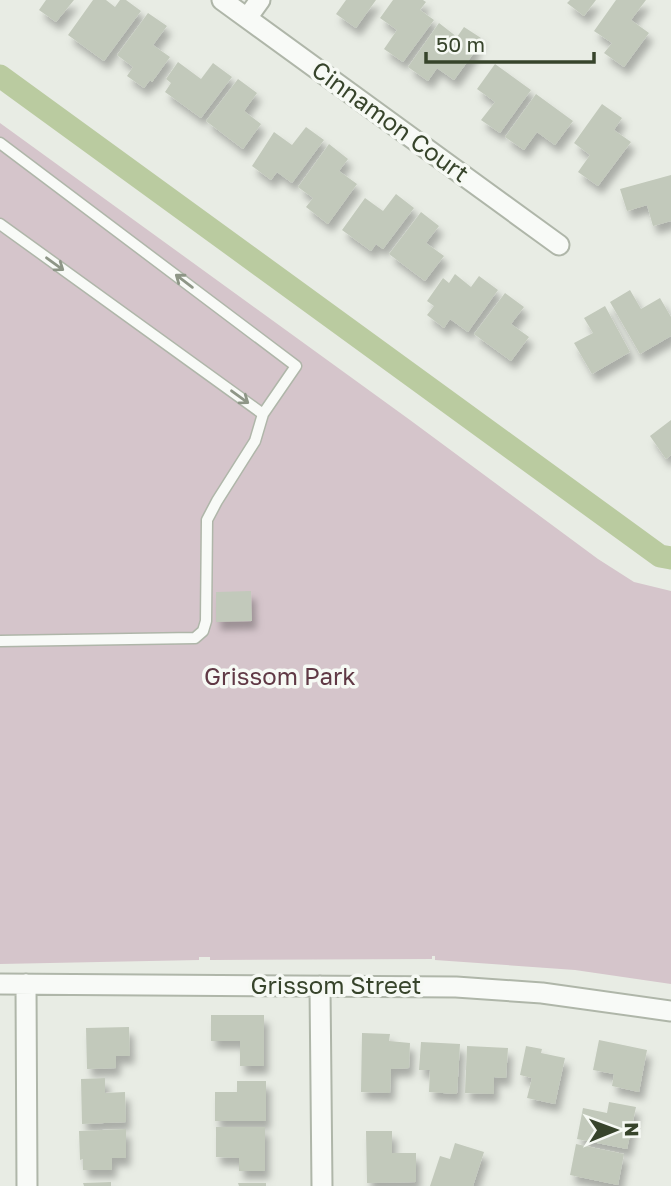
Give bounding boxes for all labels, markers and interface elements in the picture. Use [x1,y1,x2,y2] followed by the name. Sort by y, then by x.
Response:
[426,21,594,65] scale bar
[436,31,485,57] text: 50 m
[307,54,475,187] street label: Cinnamon Court
[45,257,64,271] one-way arrow
[175,274,194,289] one-way arrow
[230,390,249,404] one-way arrow
[204,661,356,690] park label: Grissom Park
[251,970,421,999] street label: Grissom Street
[580,1095,650,1165] north arrow
[621,1122,644,1137] text: N

